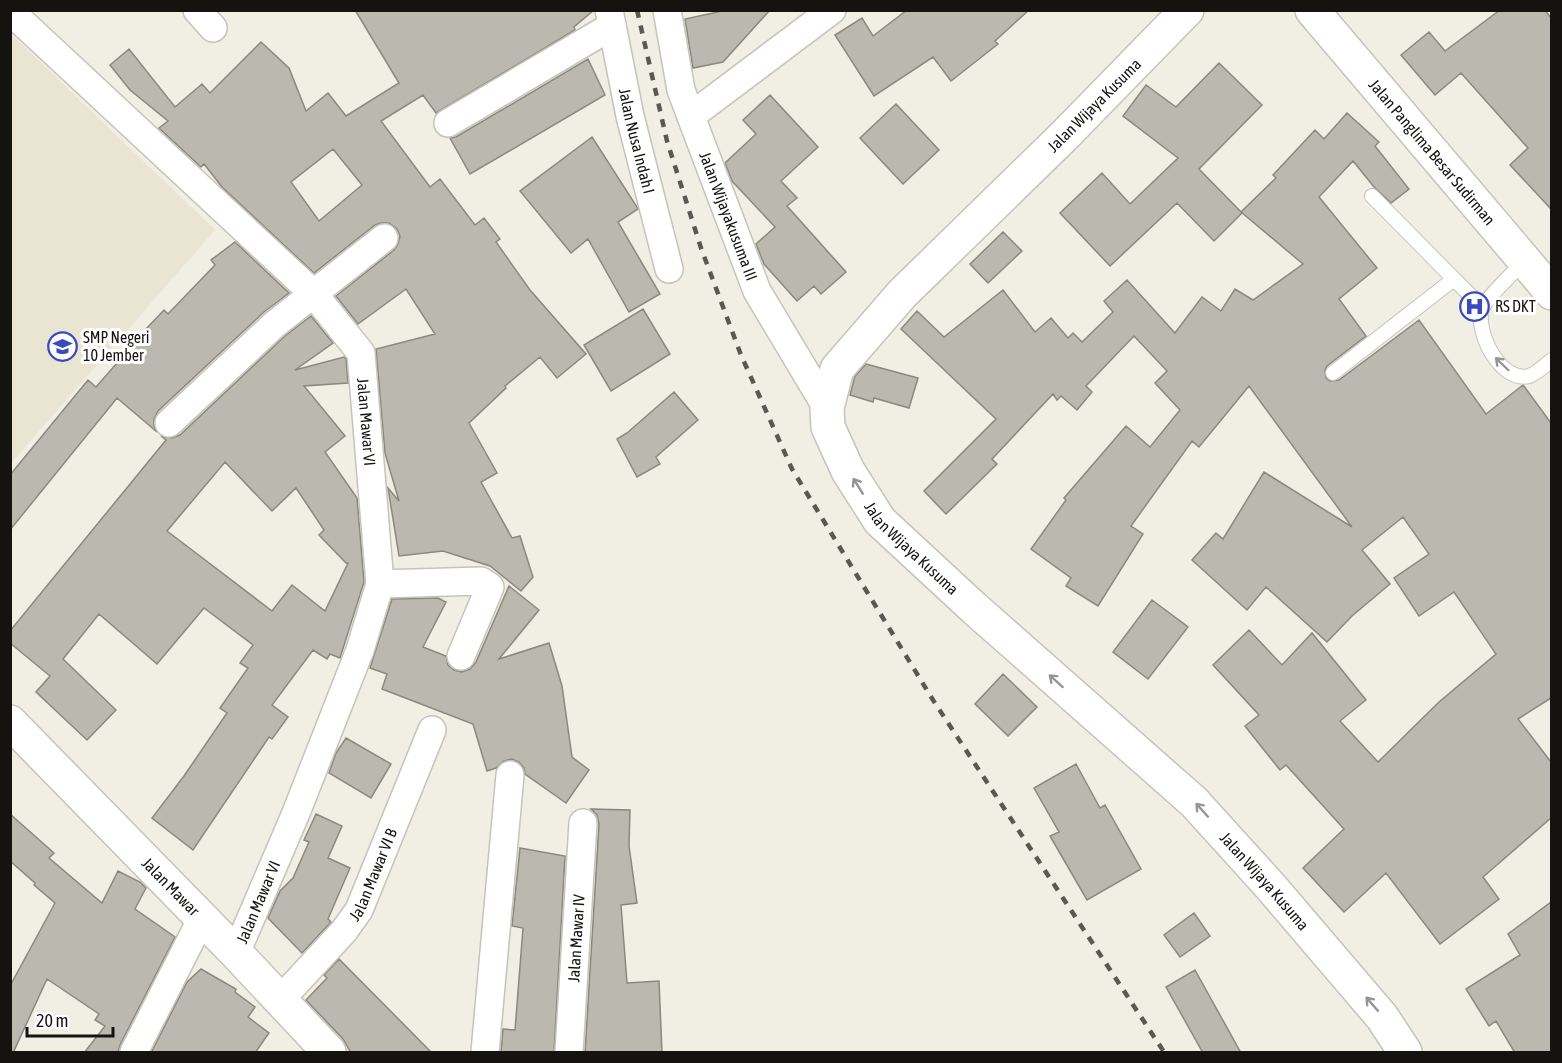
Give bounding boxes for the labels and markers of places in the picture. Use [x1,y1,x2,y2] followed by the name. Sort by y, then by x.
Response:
[1458,290,1490,322] hospital icon: RS DKT
[1495,297,1536,315] place label: RS DKT
[83,328,149,364] place label: SMP Negeri 10 Jember
[46,330,78,362] school or university icon: SMP Negeri 10 Jember

